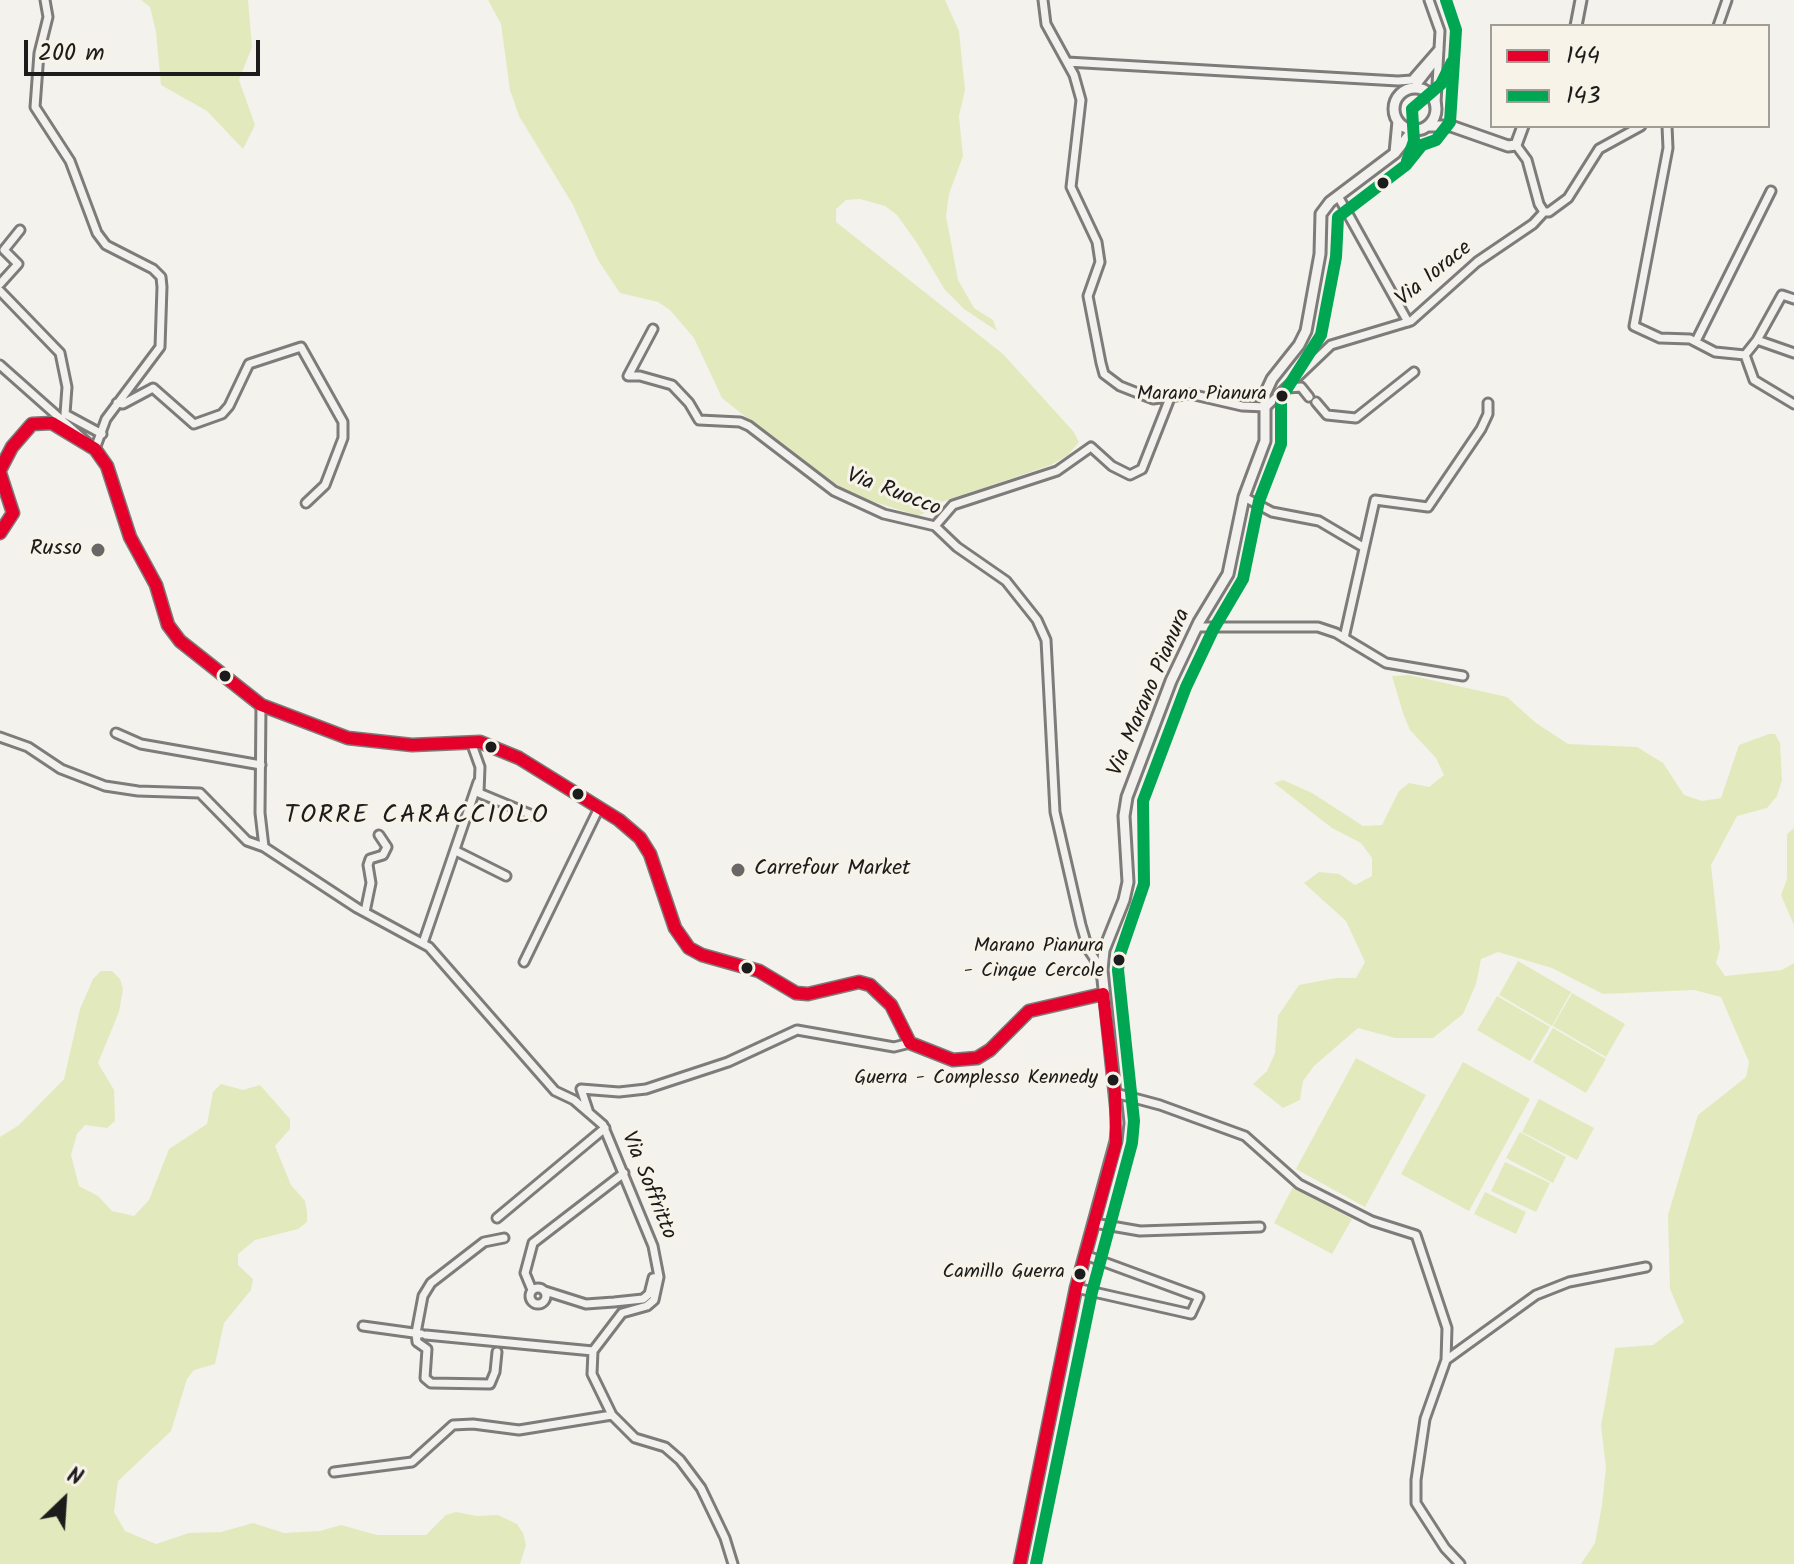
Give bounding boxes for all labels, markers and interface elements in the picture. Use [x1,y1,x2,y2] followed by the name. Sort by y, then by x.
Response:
[28,24,264,74] scale bar
[1490,24,1770,128] legend
[38,34,105,73] text: 200 m
[1566,37,1600,76] text: 144
[1566,77,1600,116] text: 143
[1375,175,1391,191] unlabelled marker
[1392,236,1478,314] street label: Via Iorace
[1137,384,1267,408] place label: Marano Pianura
[1274,388,1290,404] marker: Marano Pianura
[842,464,944,524] street label: Via Ruocco
[30,537,82,563] place label: Russo
[89,541,107,559] marker: Russo
[1104,605,1198,781] street label: Via Marano Pianura
[217,668,233,684] unlabelled marker
[483,739,499,755] unlabelled marker
[570,786,586,802] unlabelled marker
[284,802,550,834] district label: TORRE CARACCIOLO
[754,857,911,883] place label: Carrefour Market
[729,861,747,879] marker: Carrefour Market
[964,936,1104,983] place label: Marano Pianura - Cinque Cercole
[1111,952,1127,968] marker: Marano Pianura - Cinque Cercole
[739,960,755,976] unlabelled marker
[854,1068,1098,1092] place label: Guerra - Complesso Kennedy
[1105,1072,1121,1088] marker: Guerra - Complesso Kennedy
[613,1128,681,1244] street label: Via Soffritto
[943,1262,1065,1286] place label: Camillo Guerra
[1072,1266,1088,1282] marker: Camillo Guerra
[61,1459,88,1497] text: N
[24,1460,104,1540] north arrow

